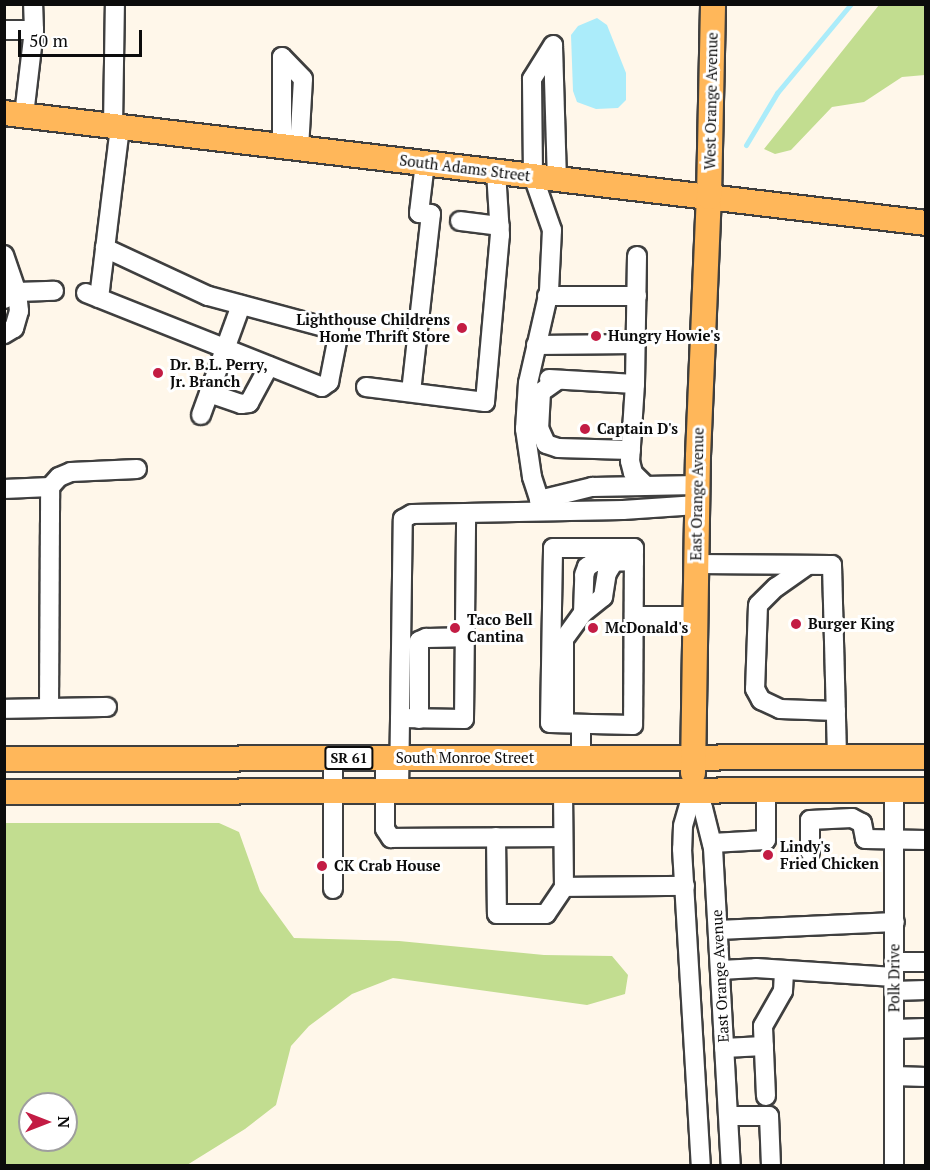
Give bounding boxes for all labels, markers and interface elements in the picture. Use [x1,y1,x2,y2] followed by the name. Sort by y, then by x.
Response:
[21,18,146,56] scale bar
[29,28,68,52] text: 50 m
[701,32,721,170] street label: West Orange Avenue
[398,151,532,185] street label: South Adams Street
[296,310,450,345] place label: Lighthouse Childrens Home Thrift Store
[455,321,469,335] marker: Lighthouse Childrens Home Thrift Store
[608,327,720,345] place label: Hungry Howie's
[589,329,603,343] marker: Hungry Howie's
[170,355,269,390] place label: Dr. B.L. Perry, Jr. Branch
[151,366,165,380] marker: Dr. B.L. Perry, Jr. Branch
[597,420,678,438] place label: Captain D's
[578,422,592,436] marker: Captain D's
[687,427,707,561] street label: East Orange Avenue
[467,610,533,645] place label: Taco Bell Cantina
[808,615,894,633] place label: Burger King
[789,617,803,631] marker: Burger King
[605,619,688,637] place label: McDonald's
[448,621,462,635] marker: Taco Bell Cantina
[586,621,600,635] marker: McDonald's
[324,747,374,769] road number: SR 61
[396,749,534,767] street label: South Monroe Street
[780,837,879,872] place label: Lindy's Fried Chicken
[761,848,775,862] marker: Lindy's Fried Chicken
[334,857,441,875] place label: CK Crab House
[315,859,329,873] marker: CK Crab House
[708,909,732,1043] street label: East Orange Avenue
[885,944,903,1012] street label: Polk Drive
[18,1092,78,1152] north arrow
[53,1116,75,1128] text: N

